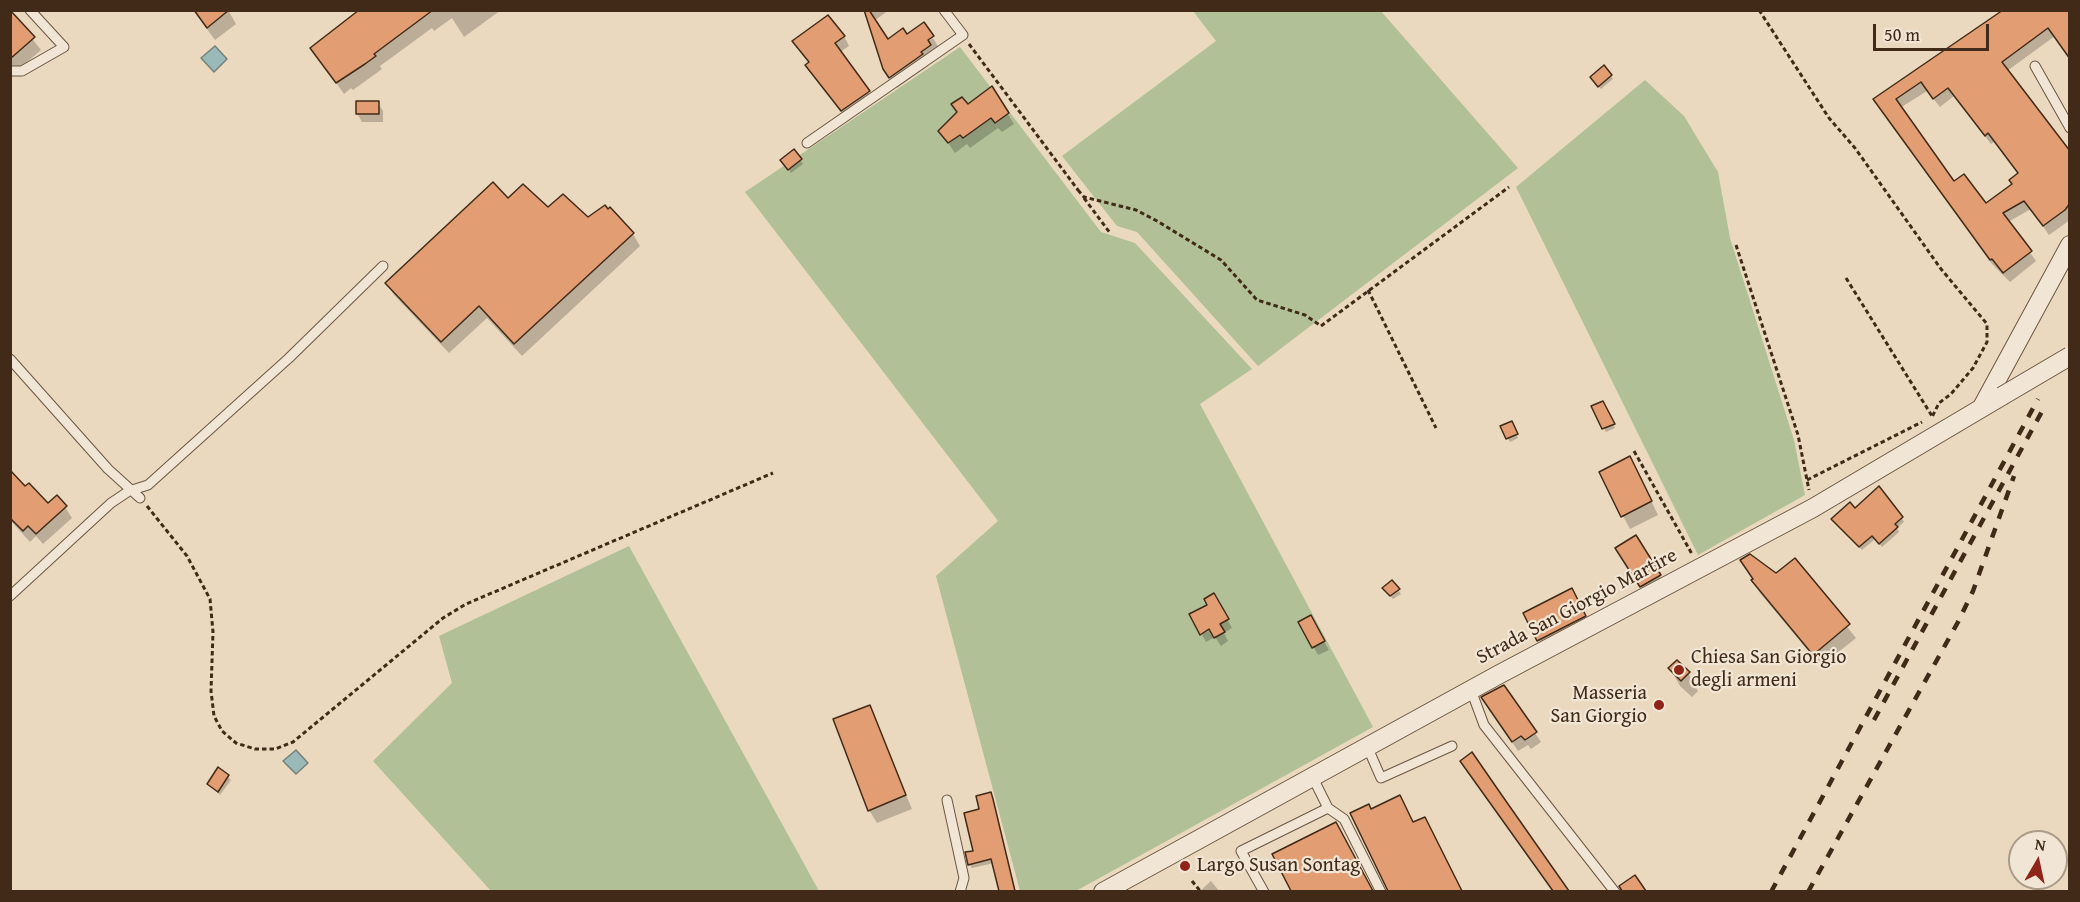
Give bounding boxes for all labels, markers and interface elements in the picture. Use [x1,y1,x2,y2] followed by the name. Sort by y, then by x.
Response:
[1876,12,1992,50] scale bar
[1884,21,1920,48] text: 50 m
[1473,544,1681,670] street label: Strada San Giorgio Martire
[1691,646,1846,693] place label: Chiesa San Giorgio degli armeni
[1672,663,1686,677] marker: Chiesa San Giorgio degli armeni
[1551,682,1647,729] place label: Masseria San Giorgio
[1652,698,1666,712] marker: Masseria San Giorgio
[2008,830,2068,890] north arrow
[2033,832,2048,857] text: N
[1197,854,1360,878] place label: Largo Susan Sontag
[1178,859,1192,873] marker: Largo Susan Sontag

